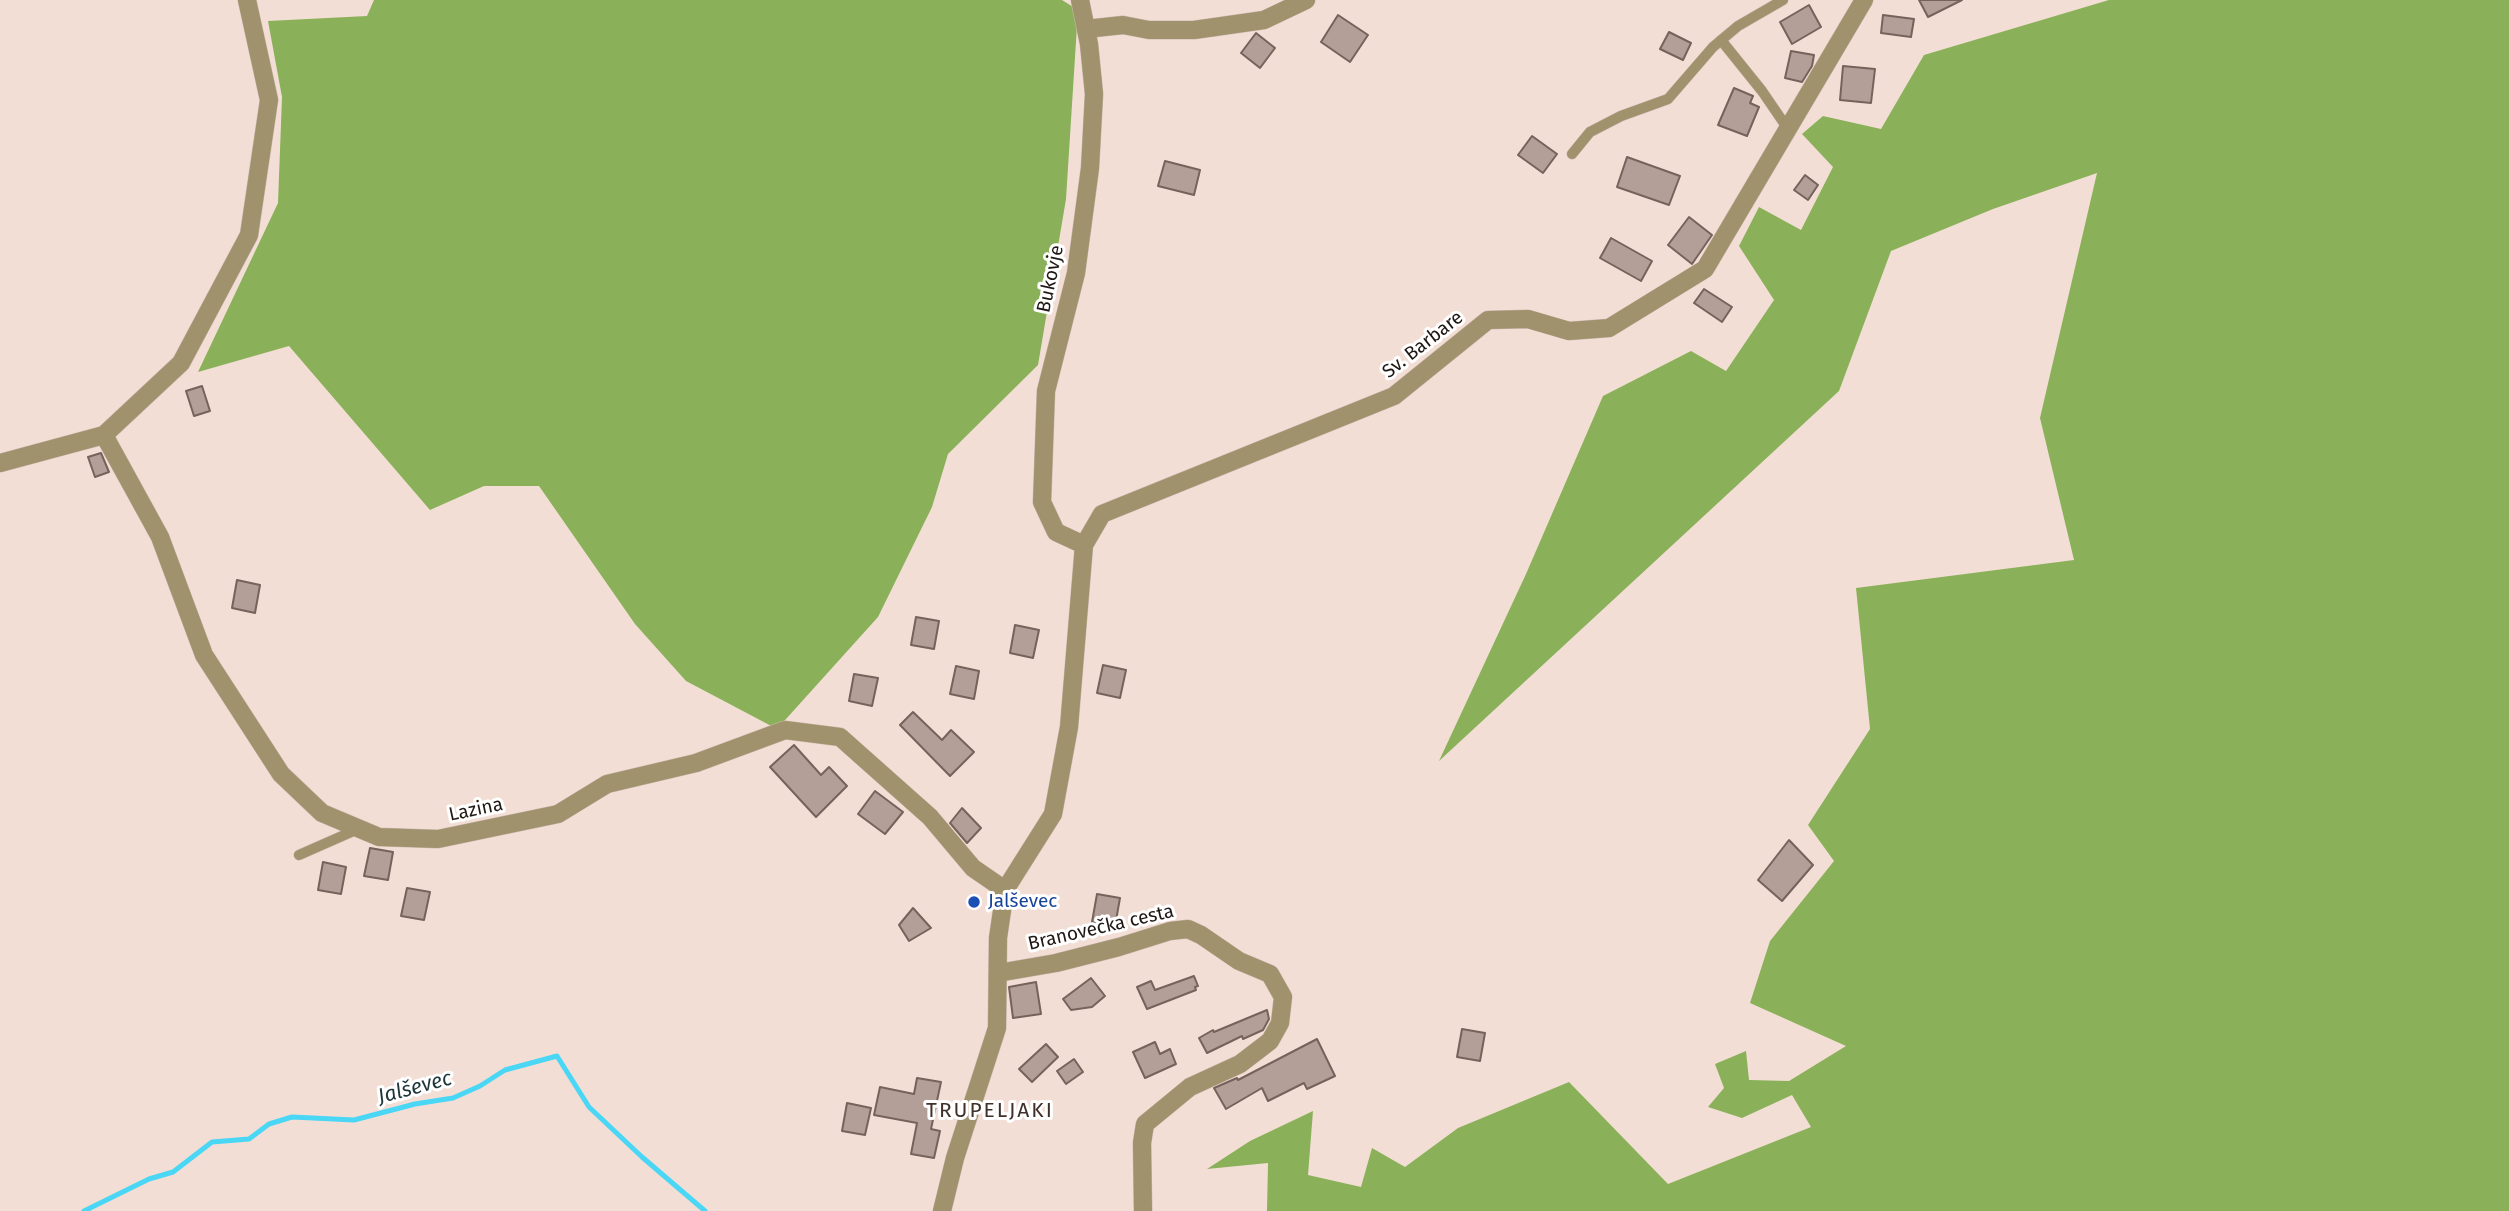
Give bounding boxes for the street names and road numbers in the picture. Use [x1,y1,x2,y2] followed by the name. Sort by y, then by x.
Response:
[1033,243,1069,315] street label: Bukovje
[1378,306,1468,384] street label: Sv. Barbare
[447,793,505,827] street label: Lazina
[1026,900,1176,956] street label: Branovečka cesta

